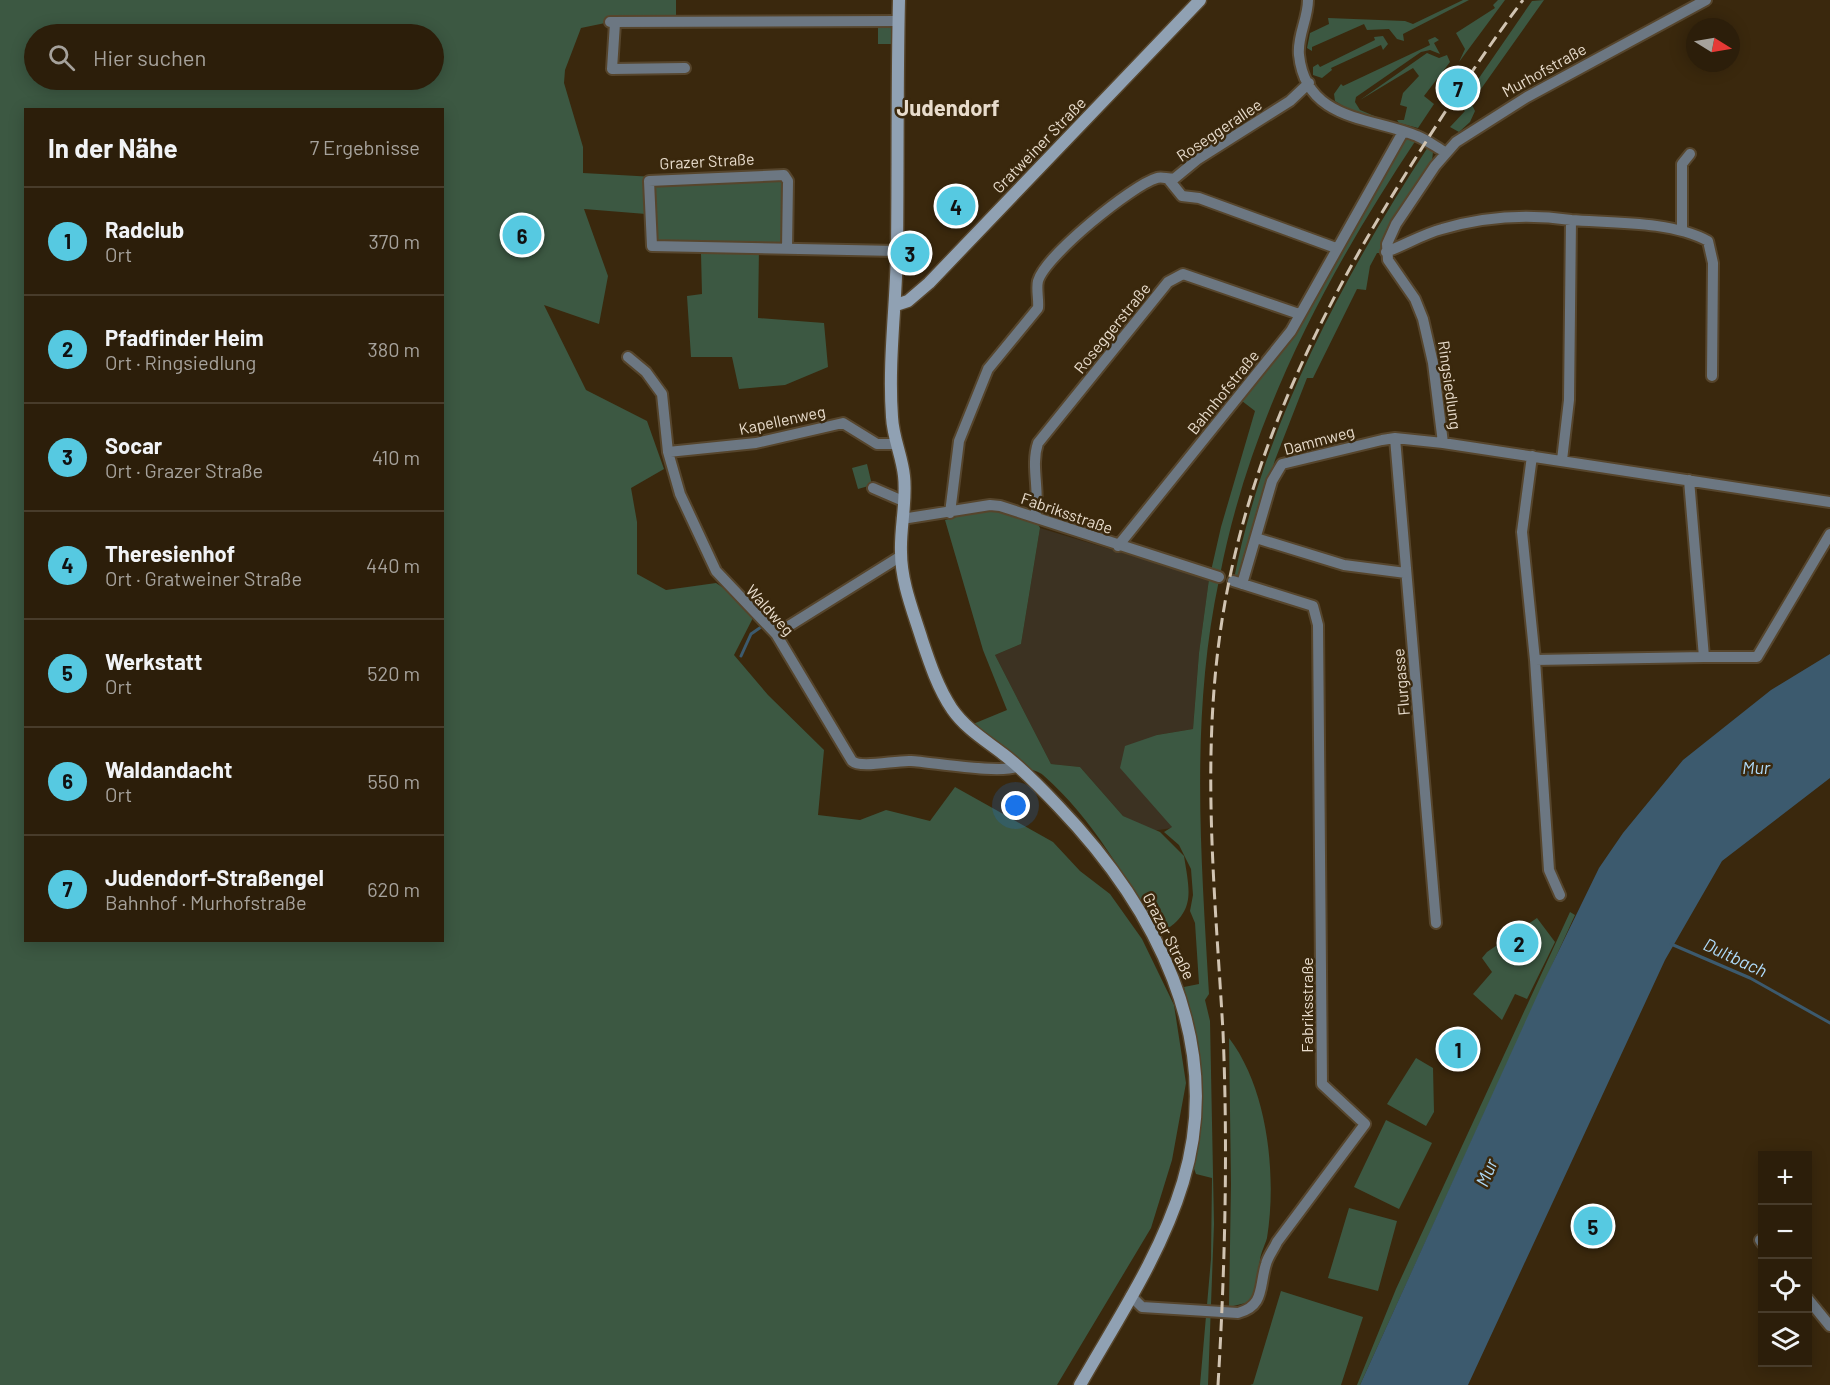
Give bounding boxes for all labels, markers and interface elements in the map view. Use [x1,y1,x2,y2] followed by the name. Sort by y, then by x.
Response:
[1686,18,1740,72] north arrow
[24,24,444,90] search box
[1498,39,1589,100] street label: Murhofstraße
[45,41,78,74] icon: search
[93,44,206,70] text: Hier suchen
[1438,66,1478,110] pin: 7
[988,93,1089,197] street label: Gratweiner Straße
[896,94,1000,120] district label: Judendorf
[1172,94,1265,165] street label: Roseggerallee
[48,132,178,163] text: In der Nähe
[310,135,420,159] text: 7 Ergebnisse
[659,149,755,172] street label: Grazer Straße
[936,184,976,228] pin: 4
[502,212,542,258] pin: 6
[105,216,184,242] text: Radclub
[64,229,71,253] text: 1
[368,229,420,253] text: 370 m
[890,230,930,276] pin: 3
[105,242,132,266] text: Ort
[1069,279,1154,377] street label: Roseggerstraße
[105,324,264,350] text: Pfadfinder Heim
[62,337,73,361] text: 2
[367,337,420,361] text: 380 m
[1435,339,1466,431] street label: Ringsiedlung
[1183,346,1262,438] street label: Bahnhofstraße
[105,350,256,374] text: Ort · Ringsiedlung
[737,401,827,438] street label: Kapellenweg
[1281,421,1356,458] street label: Dammweg
[105,432,162,458] text: Socar
[62,445,73,469] text: 3
[372,445,420,469] text: 410 m
[105,458,263,482] text: Ort · Grazer Straße
[1019,488,1116,537] street label: Fabriksstraße
[105,540,235,566] text: Theresienhof
[61,553,74,577] text: 4
[366,553,420,577] text: 440 m
[105,566,302,590] text: Ort · Gratweiner Straße
[742,580,798,639] street label: Waldweg
[105,648,202,674] text: Werkstatt
[1388,648,1413,716] street label: Flurgasse
[62,661,73,685] text: 5
[367,661,420,685] text: 520 m
[105,674,132,698] text: Ort
[105,756,232,782] text: Waldandacht
[1742,756,1771,778] water label: Mur
[62,769,73,793] text: 6
[368,769,420,793] text: 550 m
[105,782,132,806] text: Ort
[1001,791,1030,820] your location
[105,864,324,890] text: Judendorf-Straßengel
[63,877,72,901] text: 7
[367,877,420,901] text: 620 m
[1139,889,1199,982] street label: Grazer Straße
[105,890,307,914] text: Bahnhof · Murhofstraße
[1500,920,1538,966] pin: 2
[1700,933,1771,981] water label: Dultbach
[1297,957,1316,1053] street label: Fabriksstraße
[1438,1026,1478,1072] pin: 1
[1758,1151,1812,1367] map controls
[1758,1151,1812,1205] button: +
[1470,1155,1502,1190] water label: Mur
[1574,1204,1612,1248] pin: 5
[1758,1205,1812,1259] button: −
[1758,1259,1812,1313] button: locate
[1758,1313,1812,1367] button: layers

